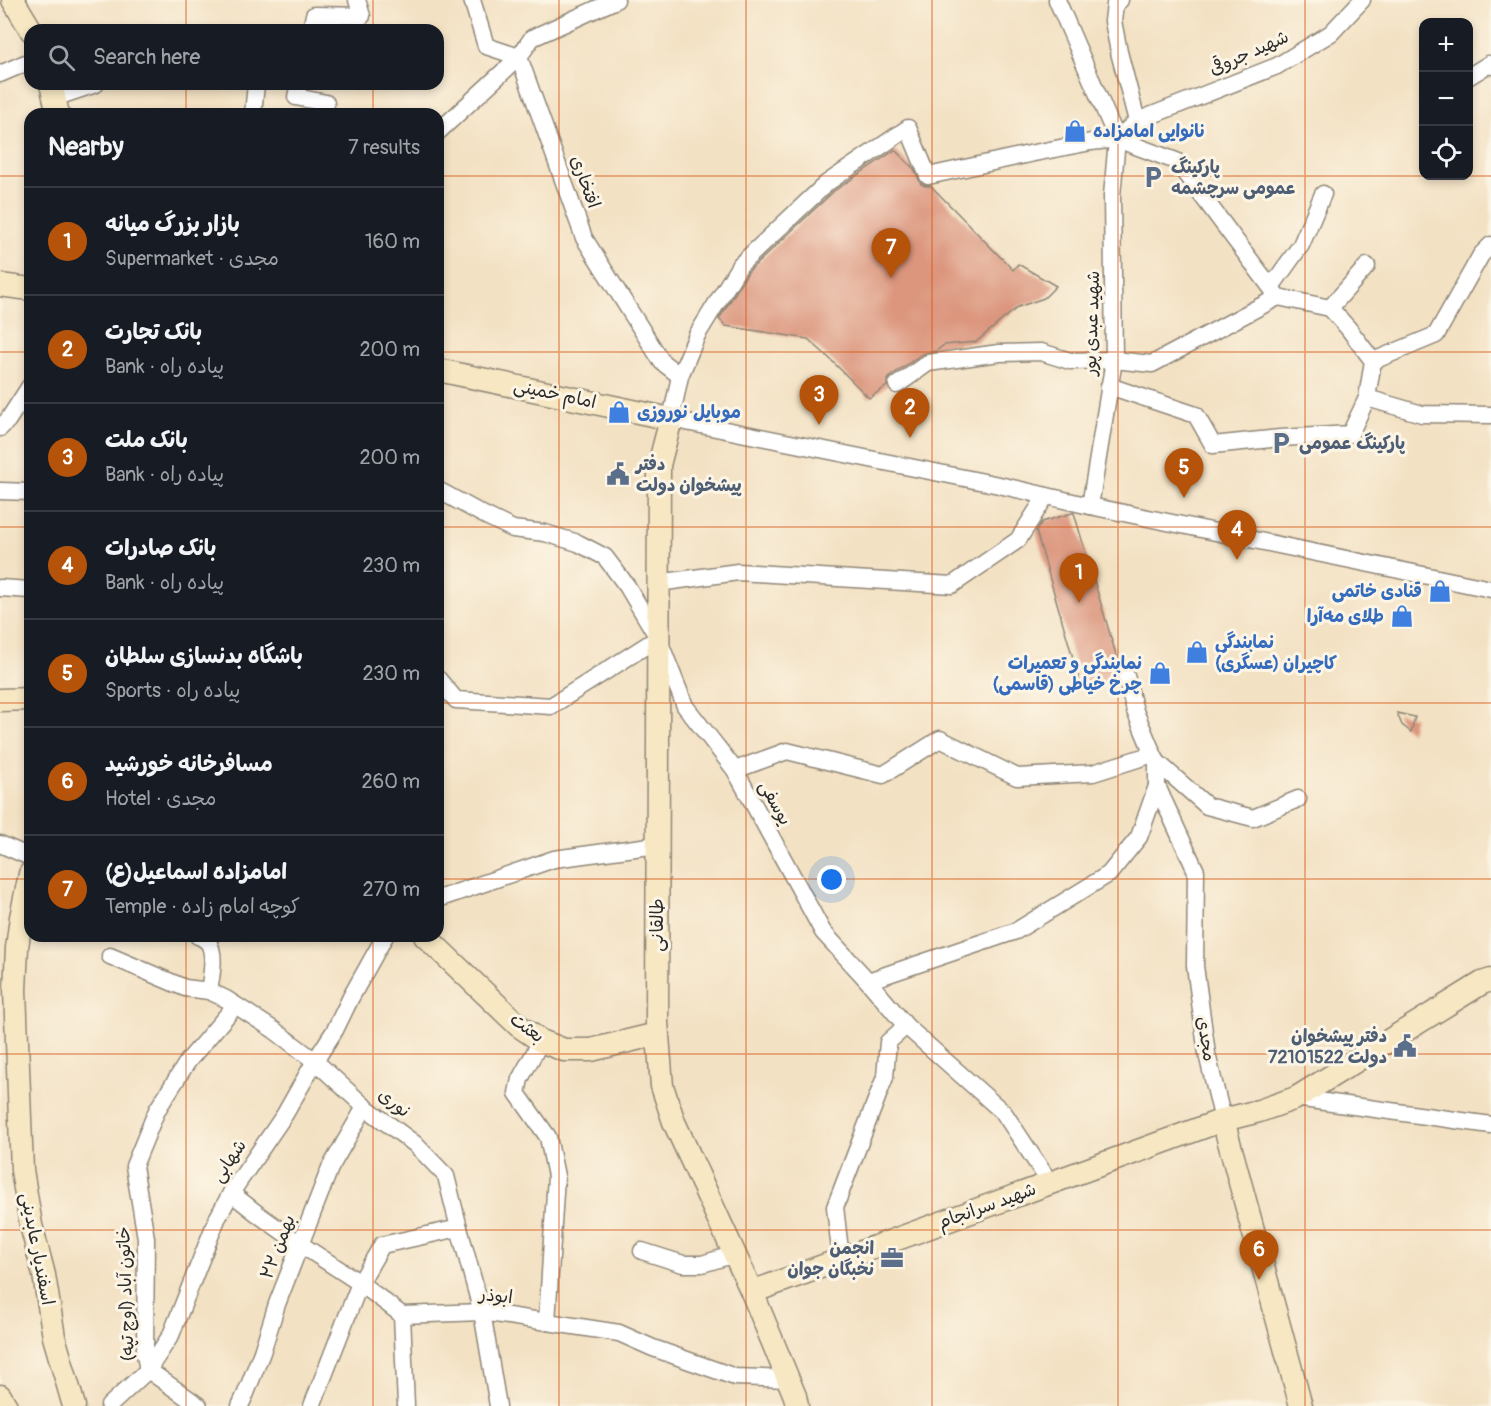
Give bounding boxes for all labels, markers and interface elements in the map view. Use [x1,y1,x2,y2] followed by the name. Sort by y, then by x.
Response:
[1419,18,1473,180] map controls
[1419,18,1473,72] button: +
[24,24,444,90] search box
[1205,24,1292,81] street label: شهید جروقی
[45,41,78,74] icon: search
[93,43,200,71] text: Search here
[1419,72,1473,126] button: −
[1062,118,1088,144] shop icon: نانوایی امامزاده
[1093,120,1206,143] place label: نانوایی امامزاده
[1419,126,1473,180] button: locate
[48,131,124,163] text: Nearby
[348,135,420,160] text: 7 results
[565,152,605,212] street label: افتخاری
[1171,156,1296,200] place label: پارکینگ عمومی سرچشمه
[1140,164,1166,190] parking icon: پارکینگ عمومی سرچشمه
[105,210,240,238] text: بازار بزرگ میانه
[872,228,910,278] pin: 7
[64,229,71,254] text: 1
[365,229,420,254] text: 160 m
[105,246,279,271] text: Supermarket · مجدی
[1079,270,1105,378] street label: شهید عبدی پور
[105,318,202,346] text: بانک تجارت
[62,337,73,362] text: 2
[359,337,420,362] text: 200 m
[105,354,224,379] text: Bank · پیاده راه
[511,374,598,416] street label: امام خمینی
[800,376,838,425] pin: 3
[890,388,930,438] pin: 2
[606,399,632,425] shop icon: موبایل نوروزی
[637,401,741,424] place label: موبایل نوروزی
[105,426,188,454] text: بانک ملت
[1268,430,1294,456] parking icon: پارکینگ عمومی
[1299,432,1406,455] place label: پارکینگ عمومی
[62,445,73,470] text: 3
[359,445,420,470] text: 200 m
[1164,448,1204,498] pin: 5
[634,453,743,497] place label: دفتر پیشخوان دولت
[605,461,631,487] public building icon: دفتر پیشخوان دولت
[105,462,224,487] text: Bank · پیاده راه
[1218,510,1256,560] pin: 4
[105,534,216,562] text: بانک صادرات
[62,553,73,578] text: 4
[363,553,420,578] text: 230 m
[1060,554,1098,603] pin: 1
[105,570,224,595] text: Bank · پیاده راه
[1427,578,1453,604] shop icon: قنادی خاتمی
[1332,580,1422,603] place label: قنادی خاتمی
[1389,603,1415,629] shop icon: طلای مه‌آرا
[1307,605,1384,628] place label: طلای مه‌آرا
[1215,631,1337,675] place label: نمایندگی کاچیران (عسگری)
[1184,639,1210,665] shop icon: نمایندگی کاچیران (عسگری)
[105,642,303,670] text: باشگاه بدنسازی سلطان
[993,652,1142,696] place label: نمایندگی و تعمیرات چرخ خیاطی (قاسمی)
[1147,660,1173,686] shop icon: نمایندگی و تعمیرات چرخ خیاطی (قاسمی)
[62,661,73,686] text: 5
[363,661,420,686] text: 230 m
[105,678,240,703] text: Sports · پیاده راه
[105,750,273,778] text: مسافرخانه خورشید
[62,769,73,794] text: 6
[361,769,420,794] text: 260 m
[753,777,797,829] street label: یوسفی
[105,786,216,811] text: Hotel · مجدی
[105,858,287,886] text: امامزاده اسماعیل(ع)
[817,865,846,894] your location
[62,877,73,902] text: 7
[362,877,420,902] text: 270 m
[105,894,300,919] text: Temple · کوچه امام زاده
[646,898,669,952] street label: طالقانی
[505,1008,549,1048] street label: بعثت
[1191,1015,1221,1063] street label: مجدی
[1268,1025,1387,1069] place label: دفتر پیشخوان دولت 72101522
[1392,1033,1418,1059] public building icon: دفتر پیشخوان دولت 72101522
[373,1083,415,1123] street label: نوری
[206,1135,252,1187] street label: شهابی
[935,1178,1040,1236] street label: شهید سرانجام
[15,1191,59,1307] street label: اسفندیار عابدینی
[255,1212,301,1282] street label: ۲۲ بهمن
[112,1226,140,1362] street label: خاتون آباد (اوچ تپه)
[1240,1230,1278,1280] pin: 6
[787,1237,874,1281] place label: انجمن نخبگان جوان
[879,1245,905,1271] office icon: انجمن نخبگان جوان
[476,1283,514,1309] street label: ابوذر

